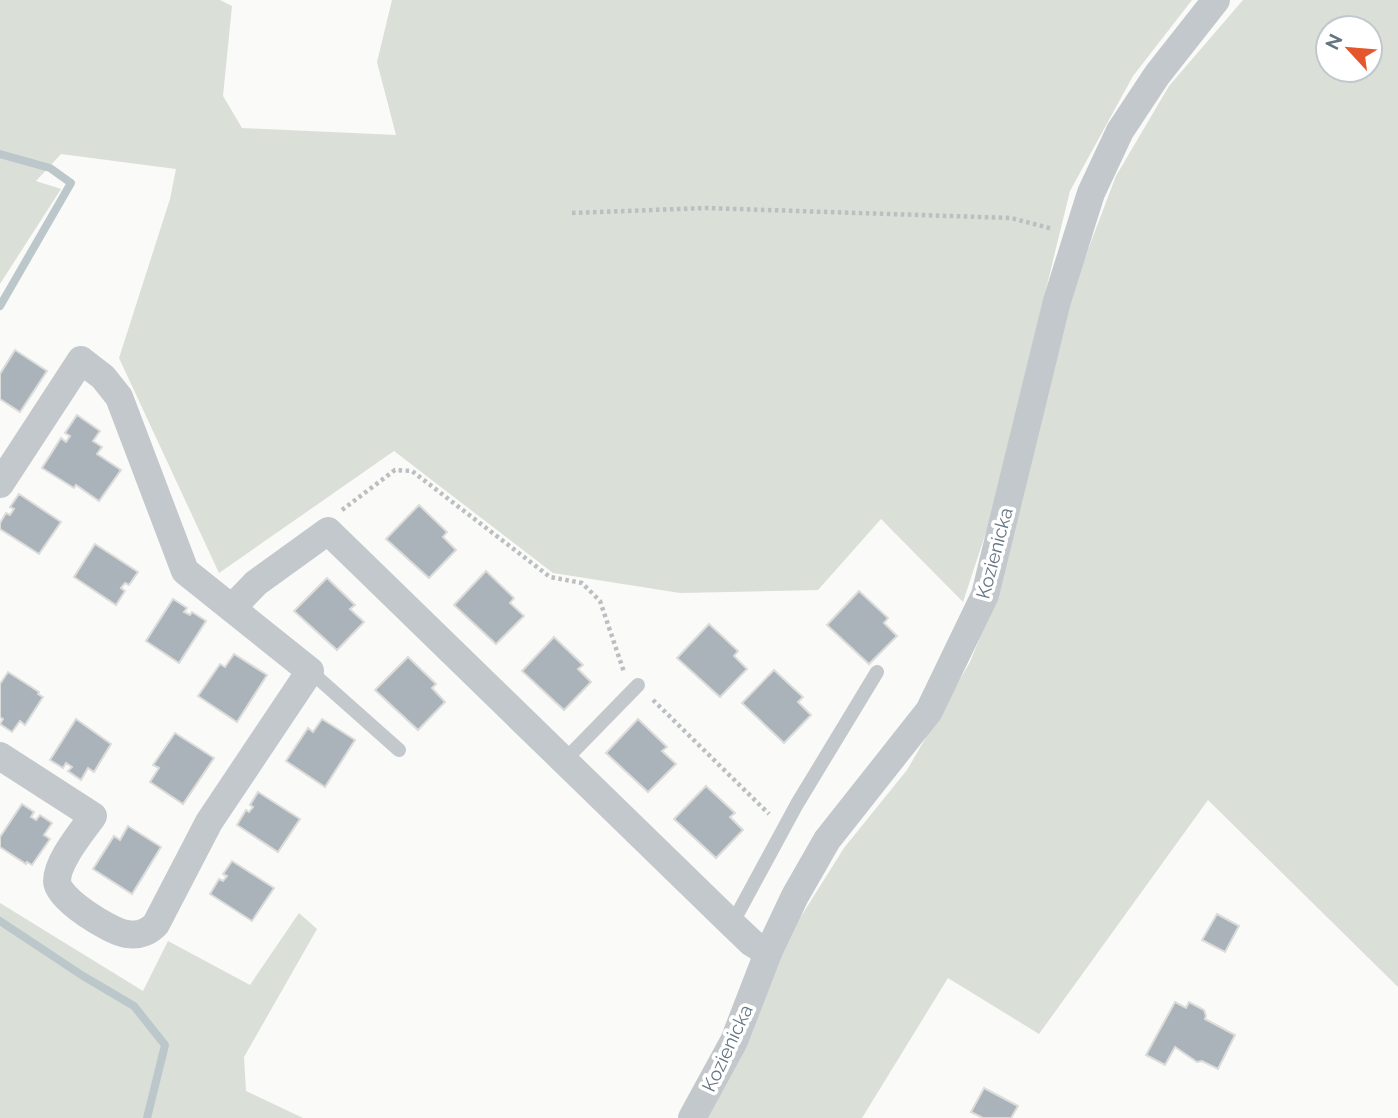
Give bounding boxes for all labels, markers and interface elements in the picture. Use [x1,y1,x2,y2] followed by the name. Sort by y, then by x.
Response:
[1314,14,1384,84] north arrow
[1321,30,1347,53] text: N
[971,505,1017,601] street label: Kozienicka
[697,1001,757,1095] street label: Kozienicka

